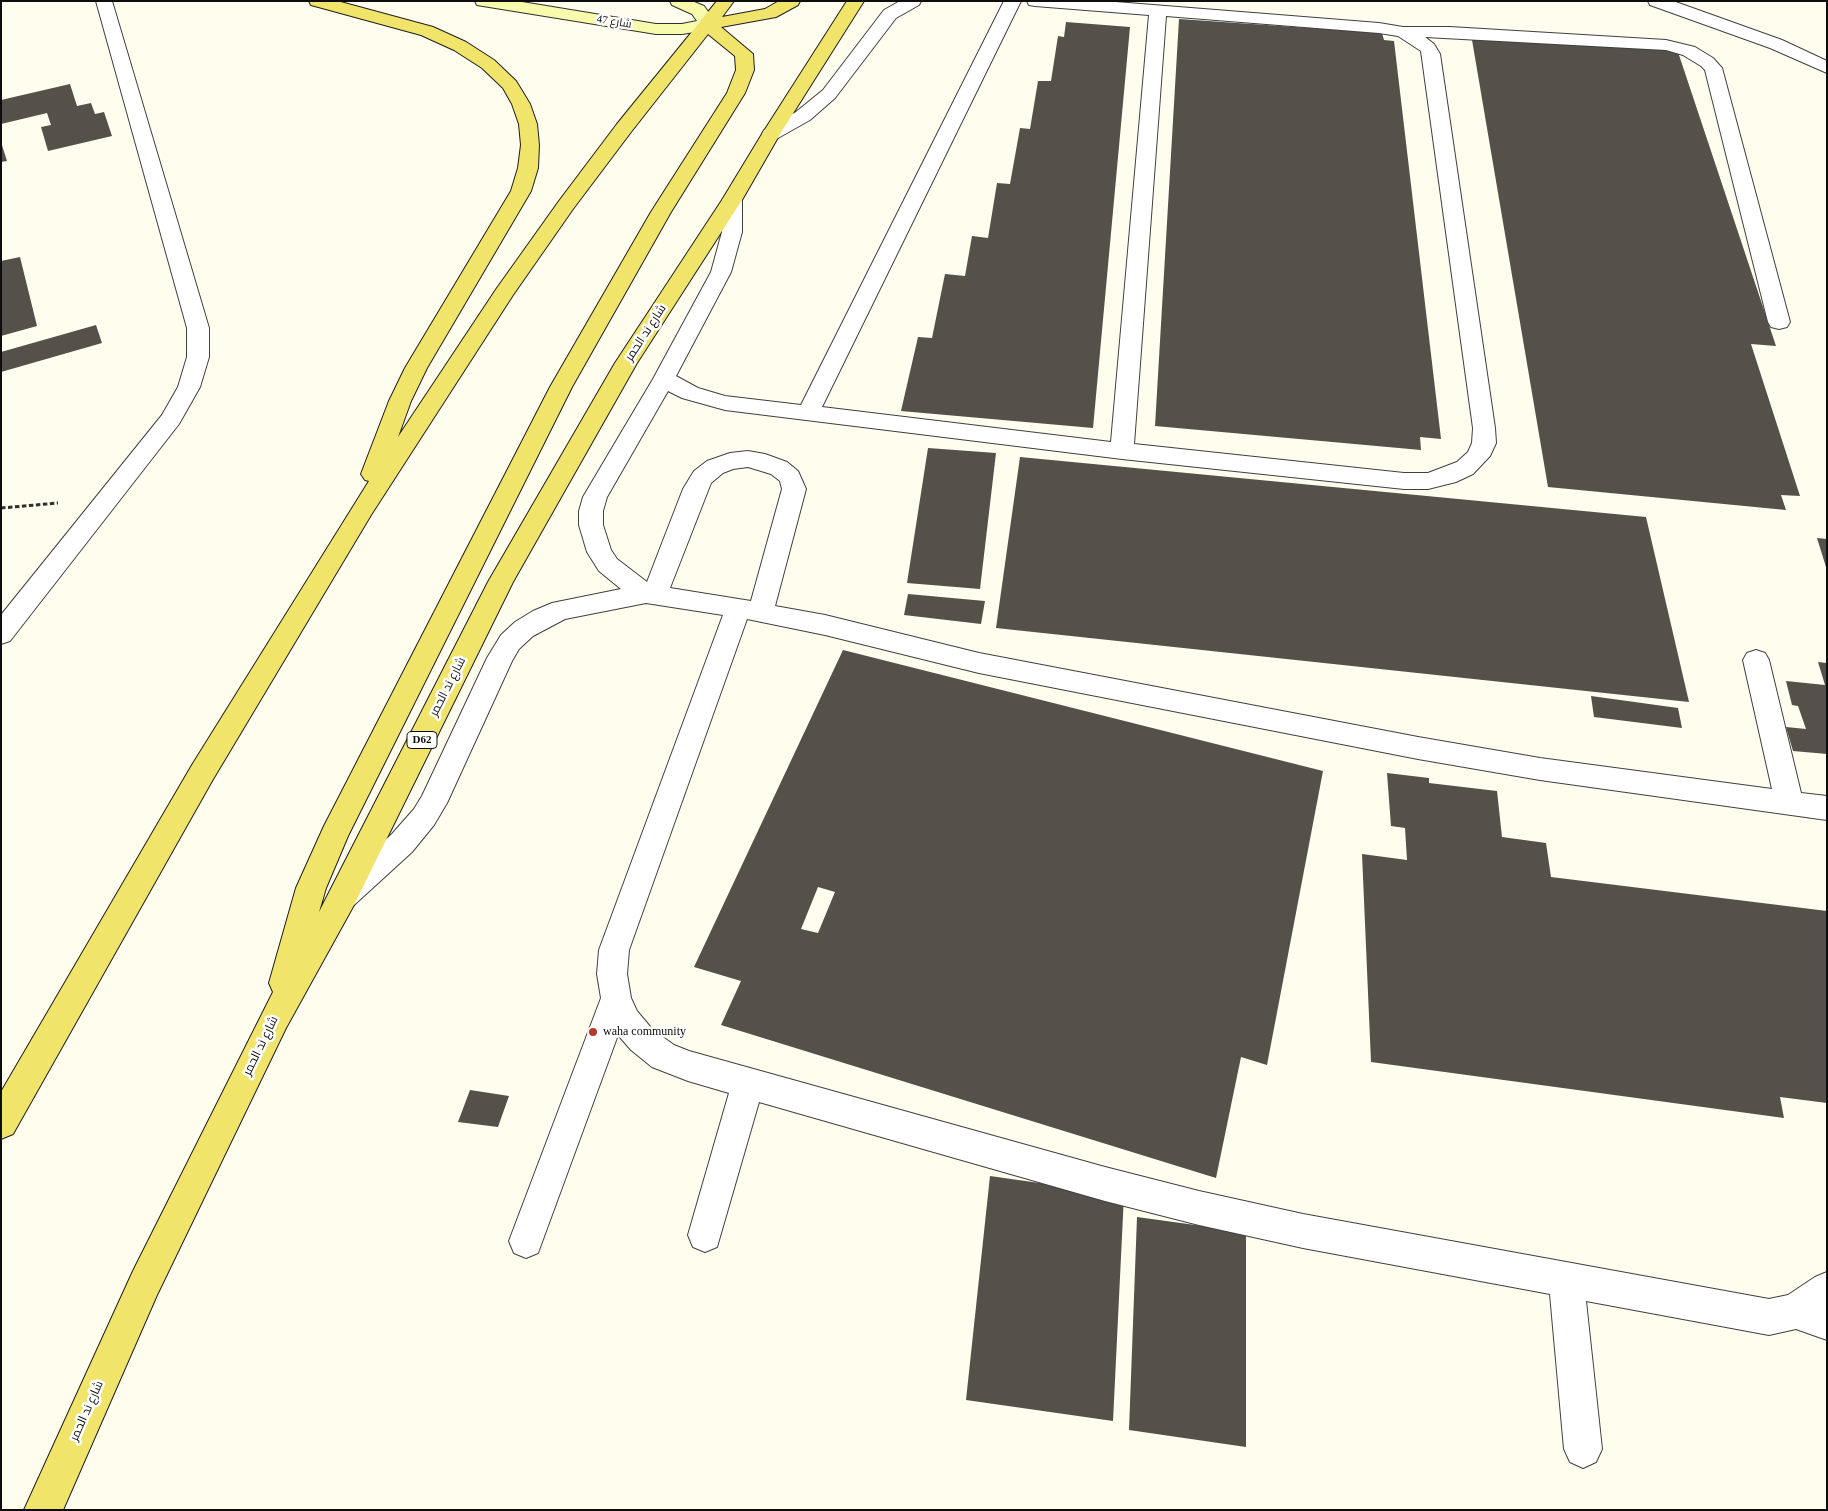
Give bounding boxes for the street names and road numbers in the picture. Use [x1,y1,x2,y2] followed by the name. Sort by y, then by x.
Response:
[596,13,632,31] street label: شارع 47
[622,302,670,364] street label: شارع ند الحمر
[427,655,469,719] street label: شارع ند الحمر
[407,732,437,748] road number: D62
[240,1014,282,1078] street label: شارع ند الحمر
[67,1379,107,1443] street label: شارع ند الحمر

